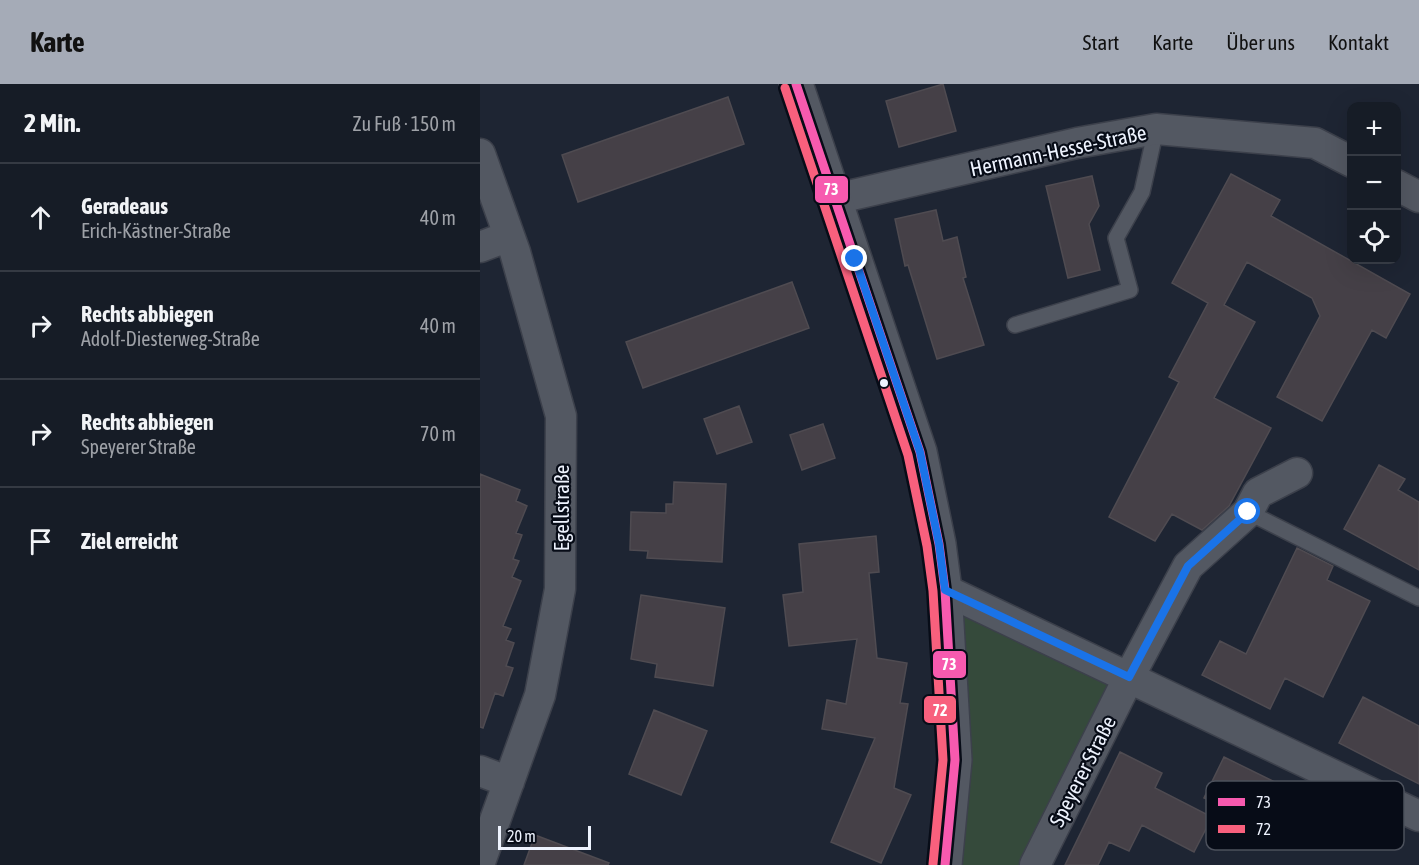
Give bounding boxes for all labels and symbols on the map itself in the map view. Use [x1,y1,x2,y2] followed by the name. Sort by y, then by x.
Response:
[968,120,1148,180] street label: Hermann-Hesse-Straße
[814,175,849,204] line badge: 73
[823,180,839,198] text: 73
[841,245,867,271] route end
[878,377,890,389] unlabelled marker
[549,465,573,551] street label: Egellstraße
[1234,498,1260,524] route start
[932,650,967,679] line badge: 73
[941,655,957,673] text: 73
[923,695,957,724] line badge: 72
[932,701,948,719] text: 72
[1044,712,1120,830] street label: Speyerer Straße
[1206,781,1404,850] legend
[1256,793,1271,811] text: 73
[1256,820,1271,838] text: 72
[498,823,591,850] scale bar

